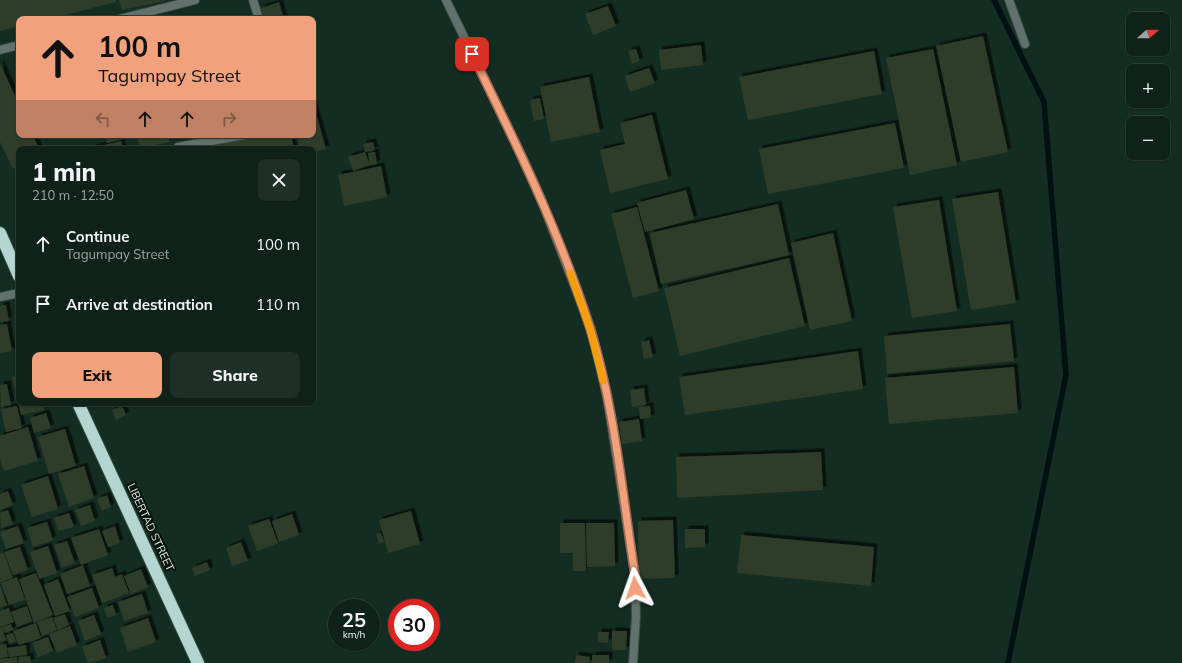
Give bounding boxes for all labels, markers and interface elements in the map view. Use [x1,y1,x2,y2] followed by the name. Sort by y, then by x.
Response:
[1126,12,1170,56] north arrow
[1126,12,1170,160] map controls
[98,29,181,64] text: 100 m
[32,32,84,84] icon: ahead
[455,37,489,71] pin
[461,43,483,65] icon: arrive
[98,64,241,87] text: Tagumpay Street
[1126,64,1170,108] button: +
[92,108,114,130] icon: left
[134,108,156,130] icon: ahead
[176,108,198,130] icon: ahead
[218,108,240,130] icon: right
[1126,116,1170,160] button: −
[32,157,96,187] text: 1 min
[258,159,300,201] button: close
[32,187,114,203] text: 210 m · 12:50
[66,227,129,246] text: Continue
[32,233,54,255] icon: ahead
[256,235,300,254] text: 100 m
[66,246,169,262] text: Tagumpay Street
[32,293,54,315] icon: arrive
[66,295,213,314] text: Arrive at destination
[256,295,300,314] text: 110 m
[32,352,162,398] button: Exit
[170,352,300,398] button: Share
[124,481,178,574] street label: LIBERTAD STREET
[614,567,656,609] position arrow
[388,599,440,651] speed limit sign: 30
[342,607,366,632] text: 25
[343,628,365,641] text: km/h

